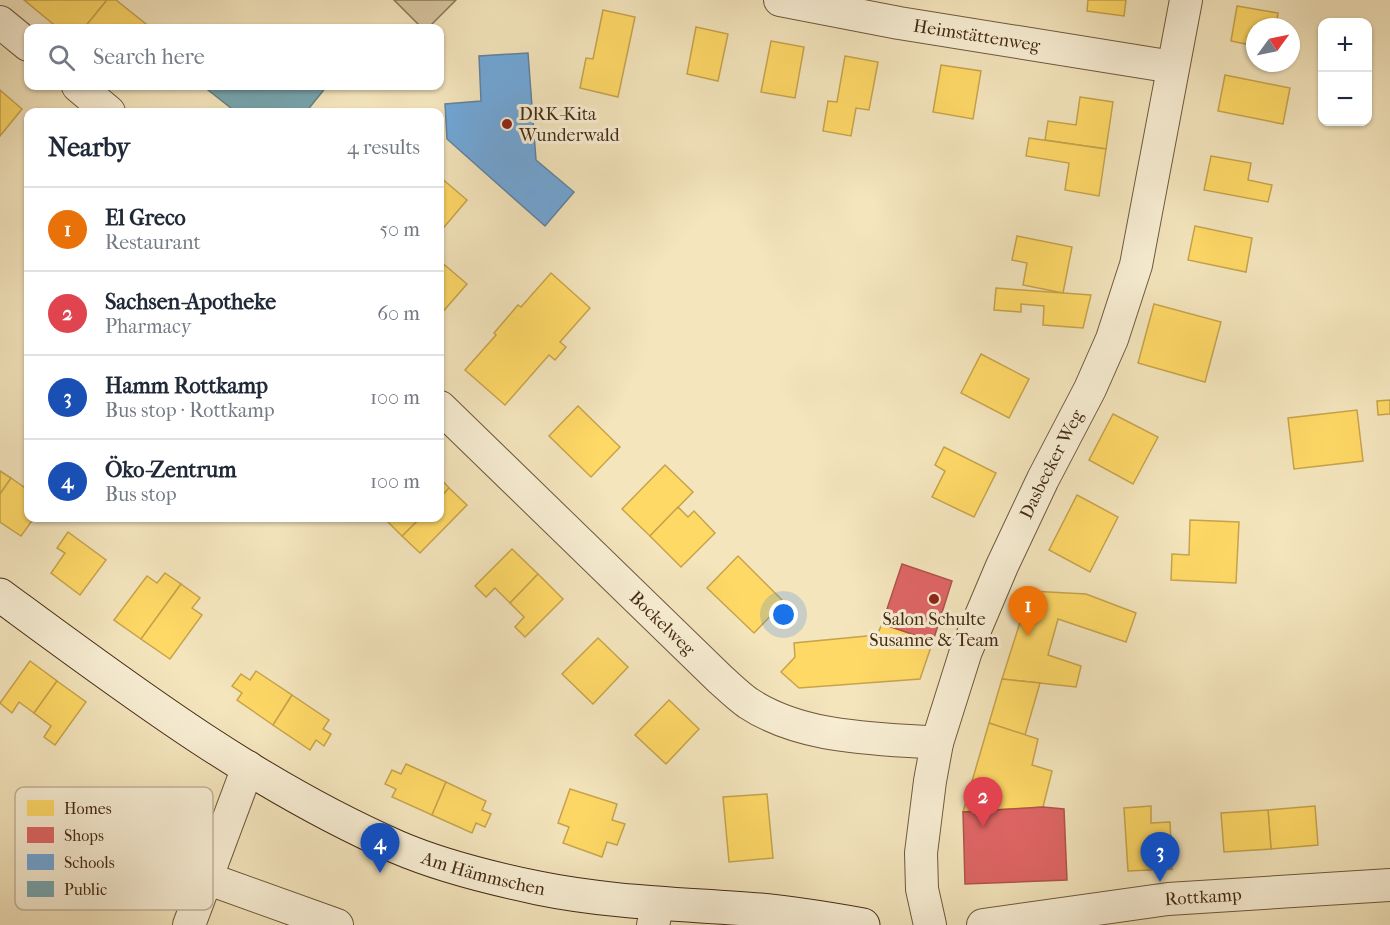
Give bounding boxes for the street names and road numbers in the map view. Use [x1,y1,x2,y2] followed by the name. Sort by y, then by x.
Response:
[912,15,1042,56] street label: Heimstättenweg
[1015,406,1088,522] street label: Dasbecker Weg
[625,587,700,660] street label: Bockelweg
[418,847,548,900] street label: Am Hämmschen
[1164,884,1242,910] street label: Rottkamp

